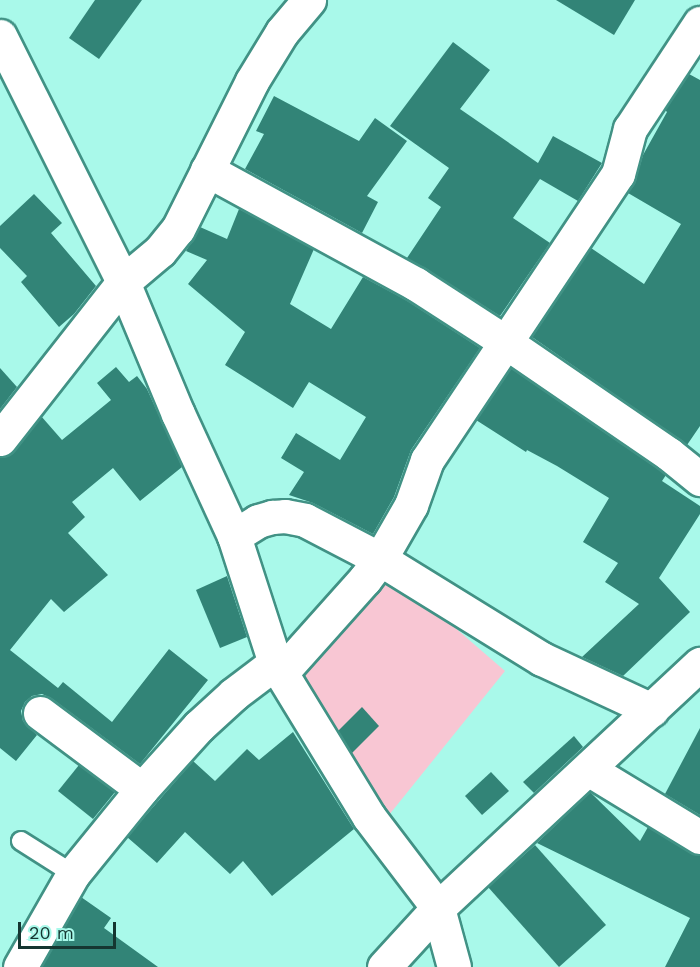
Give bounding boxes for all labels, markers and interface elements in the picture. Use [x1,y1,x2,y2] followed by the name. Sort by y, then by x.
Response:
[21,910,118,948] scale bar
[29,922,74,943] text: 20 m

